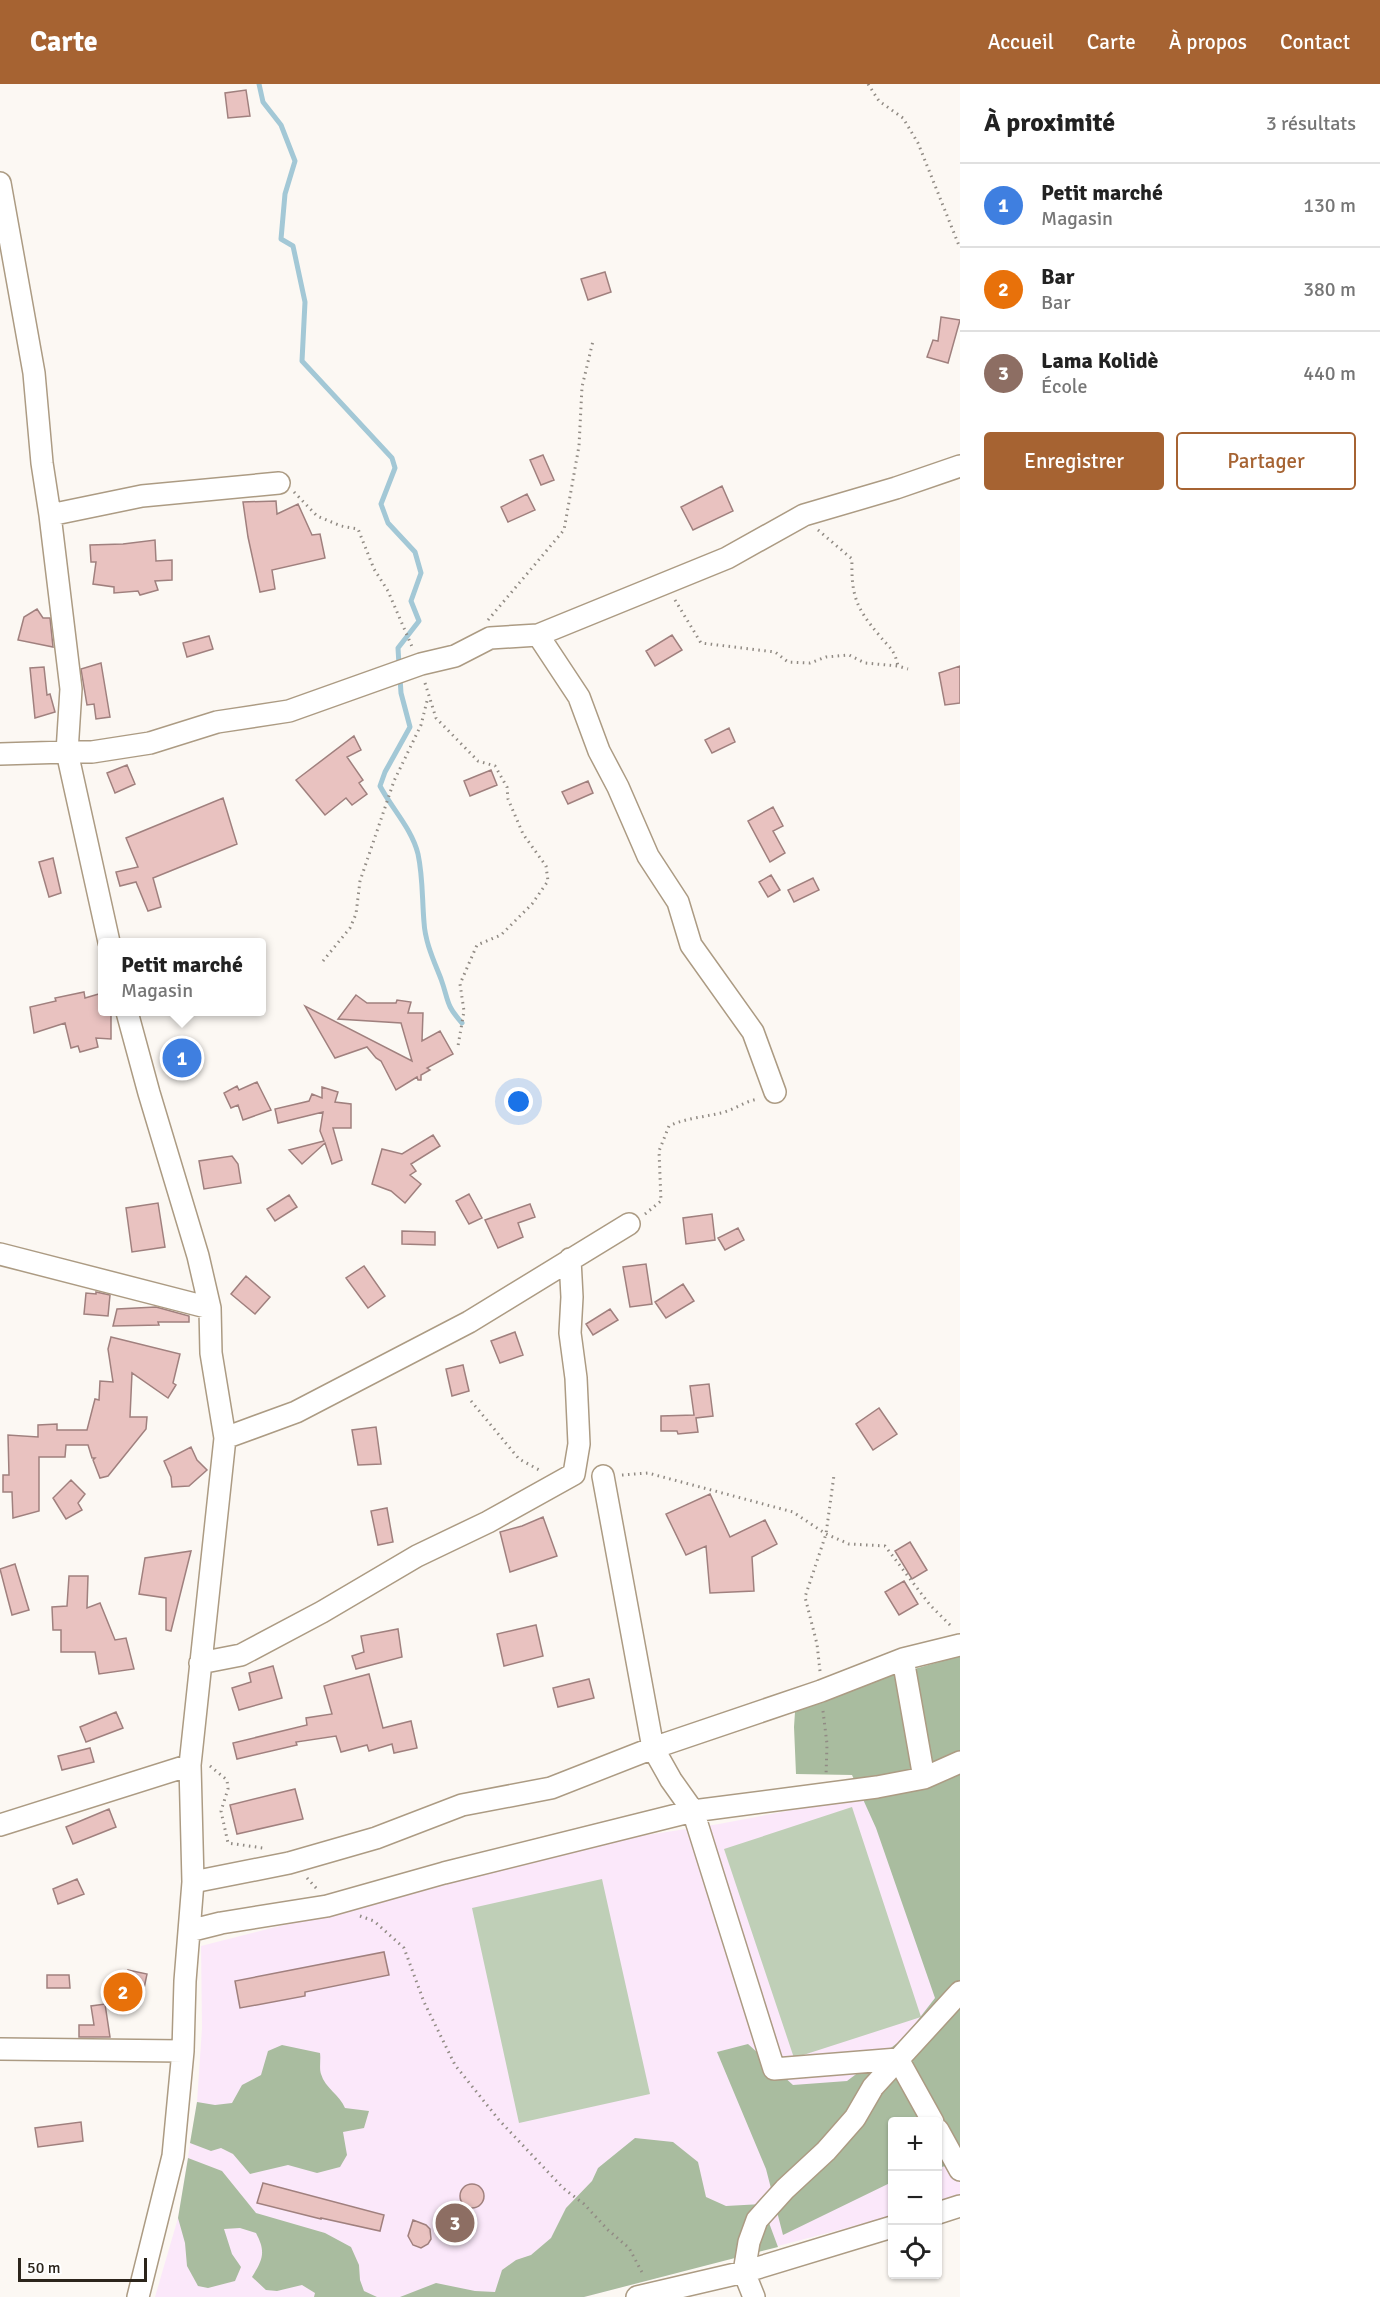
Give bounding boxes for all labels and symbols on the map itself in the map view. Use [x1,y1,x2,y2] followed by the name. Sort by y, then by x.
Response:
[162,1036,201,1080] pin: 1
[504,1087,533,1116] your location
[104,1970,142,2014] pin: 2
[436,2200,474,2246] pin: 3
[18,2255,147,2282] scale bar

